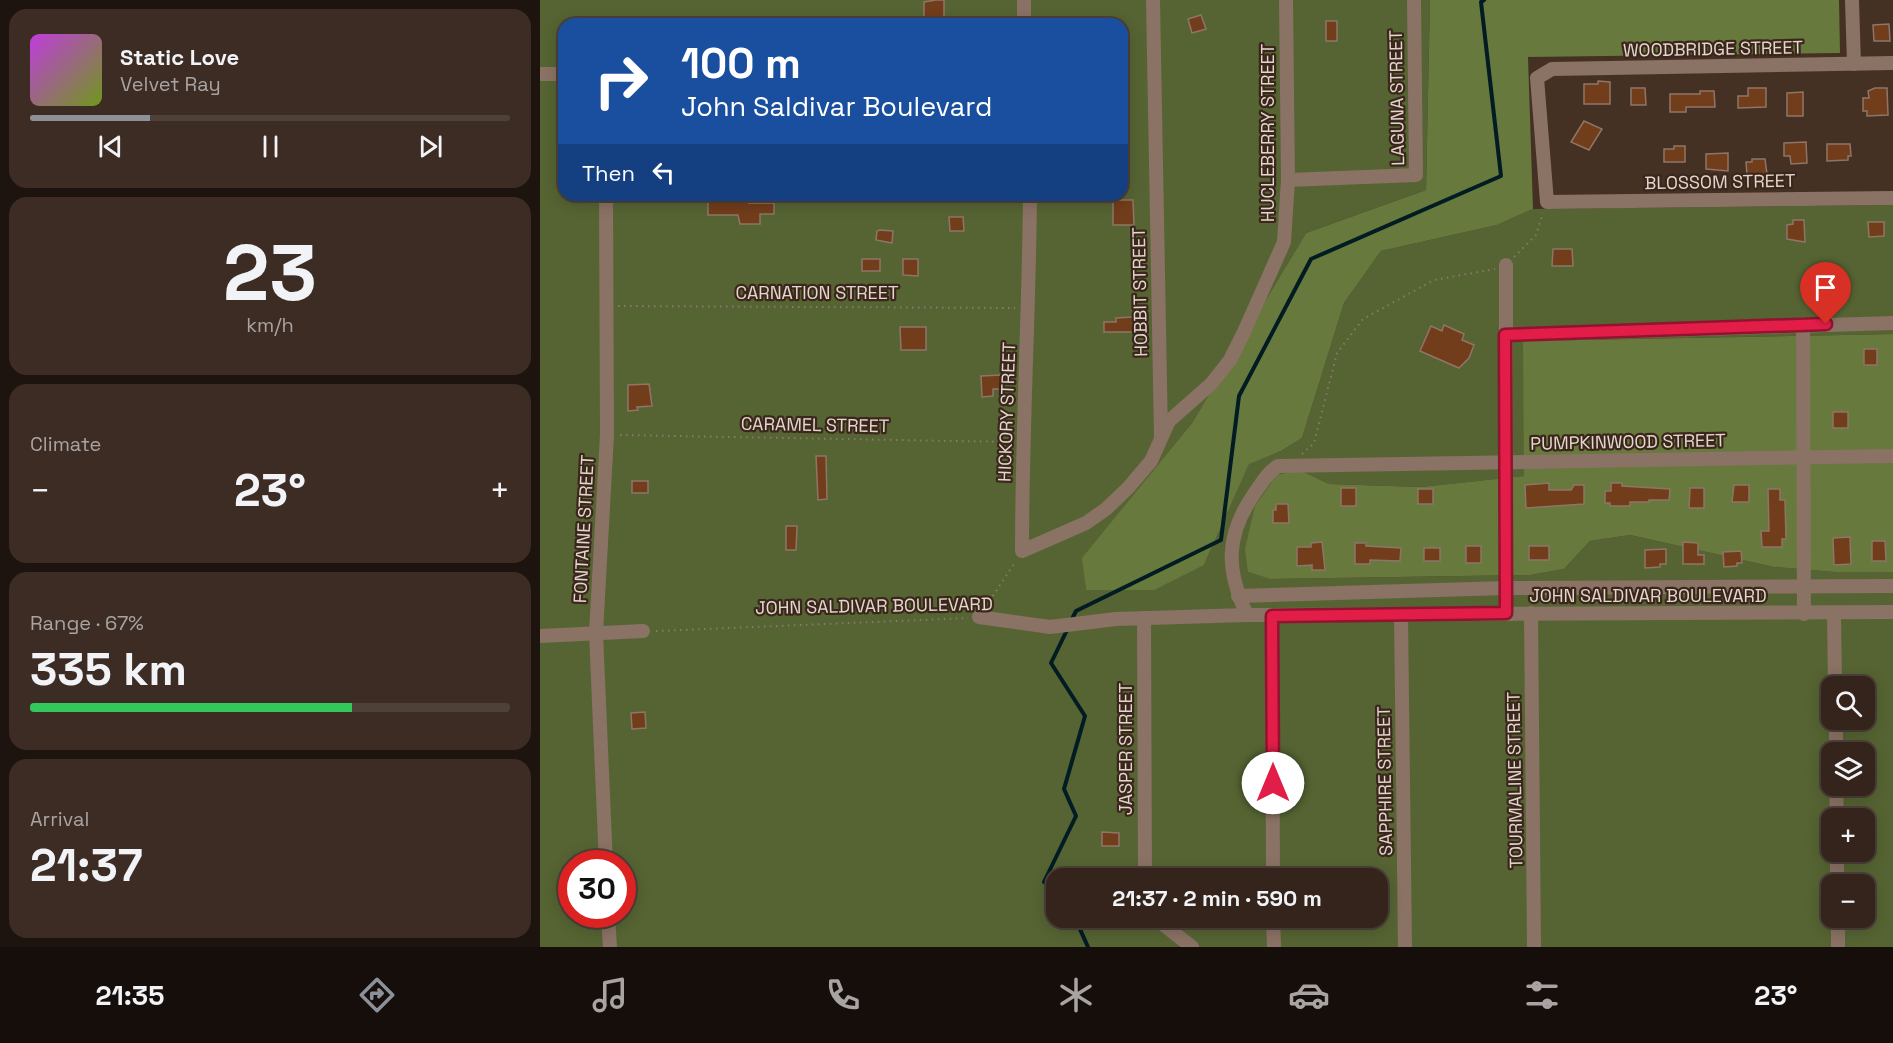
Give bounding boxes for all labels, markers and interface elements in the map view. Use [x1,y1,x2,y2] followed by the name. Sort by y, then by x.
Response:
[1384,29,1409,166] street label: LAGUNA STREET
[1623,35,1804,62] street label: WOODBRIDGE STREET
[681,37,801,90] text: 100 m
[582,42,660,120] icon: right
[120,43,239,71] text: Static Love
[1256,43,1279,222] street label: HUCLEBERRY STREET
[120,71,221,97] text: Velvet Ray
[681,89,992,124] text: John Saldivar Boulevard
[94,130,127,163] icon: previous
[254,130,287,163] icon: pause
[414,130,447,163] icon: next
[647,156,680,189] icon: left
[582,159,635,187] text: Then
[1644,169,1796,194] street label: BLOSSOM STREET
[223,223,317,323] text: 23
[1127,227,1152,357] street label: HOBBIT STREET
[1800,262,1851,324] pin
[1809,271,1842,304] icon: arrive
[736,281,899,304] street label: CARNATION STREET
[246,312,294,338] text: km/h
[993,341,1020,482] street label: HICKORY STREET
[741,412,890,437] street label: CARAMEL STREET
[1530,428,1726,455] street label: PUMPKINWOOD STREET
[30,431,101,457] text: Climate
[568,454,599,604] street label: FONTAINE STREET
[234,462,306,519] text: 23°
[30,470,50,512] text: −
[490,470,510,512] text: +
[1529,584,1767,607] street label: JOHN SALDIVAR BOULEVARD
[755,592,993,619] street label: JOHN SALDIVAR BOULEVARD
[30,610,144,636] text: Range · 67%
[30,641,187,698] text: 335 km
[1821,676,1875,928] map controls
[1821,676,1875,730] button: search
[1114,682,1137,815] street label: JASPER STREET
[1501,691,1528,868] street label: TOURMALINE STREET
[1372,706,1397,856] street label: SAPPHIRE STREET
[1821,742,1875,796] button: layers
[1241,751,1305,815] position arrow
[30,806,89,832] text: Arrival
[1821,808,1875,862] button: +
[30,837,143,894] text: 21:37
[558,850,636,928] speed limit sign: 30
[1821,874,1875,928] button: −
[1112,884,1322,912] text: 21:37 · 2 min · 590 m
[356,974,398,1016] icon: directions
[589,974,631,1016] icon: music
[822,974,864,1016] icon: phone
[1055,974,1097,1016] icon: climate
[1288,974,1330,1016] icon: car
[1521,974,1563,1016] icon: filters
[96,978,164,1013] text: 21:35
[1754,978,1797,1013] text: 23°

